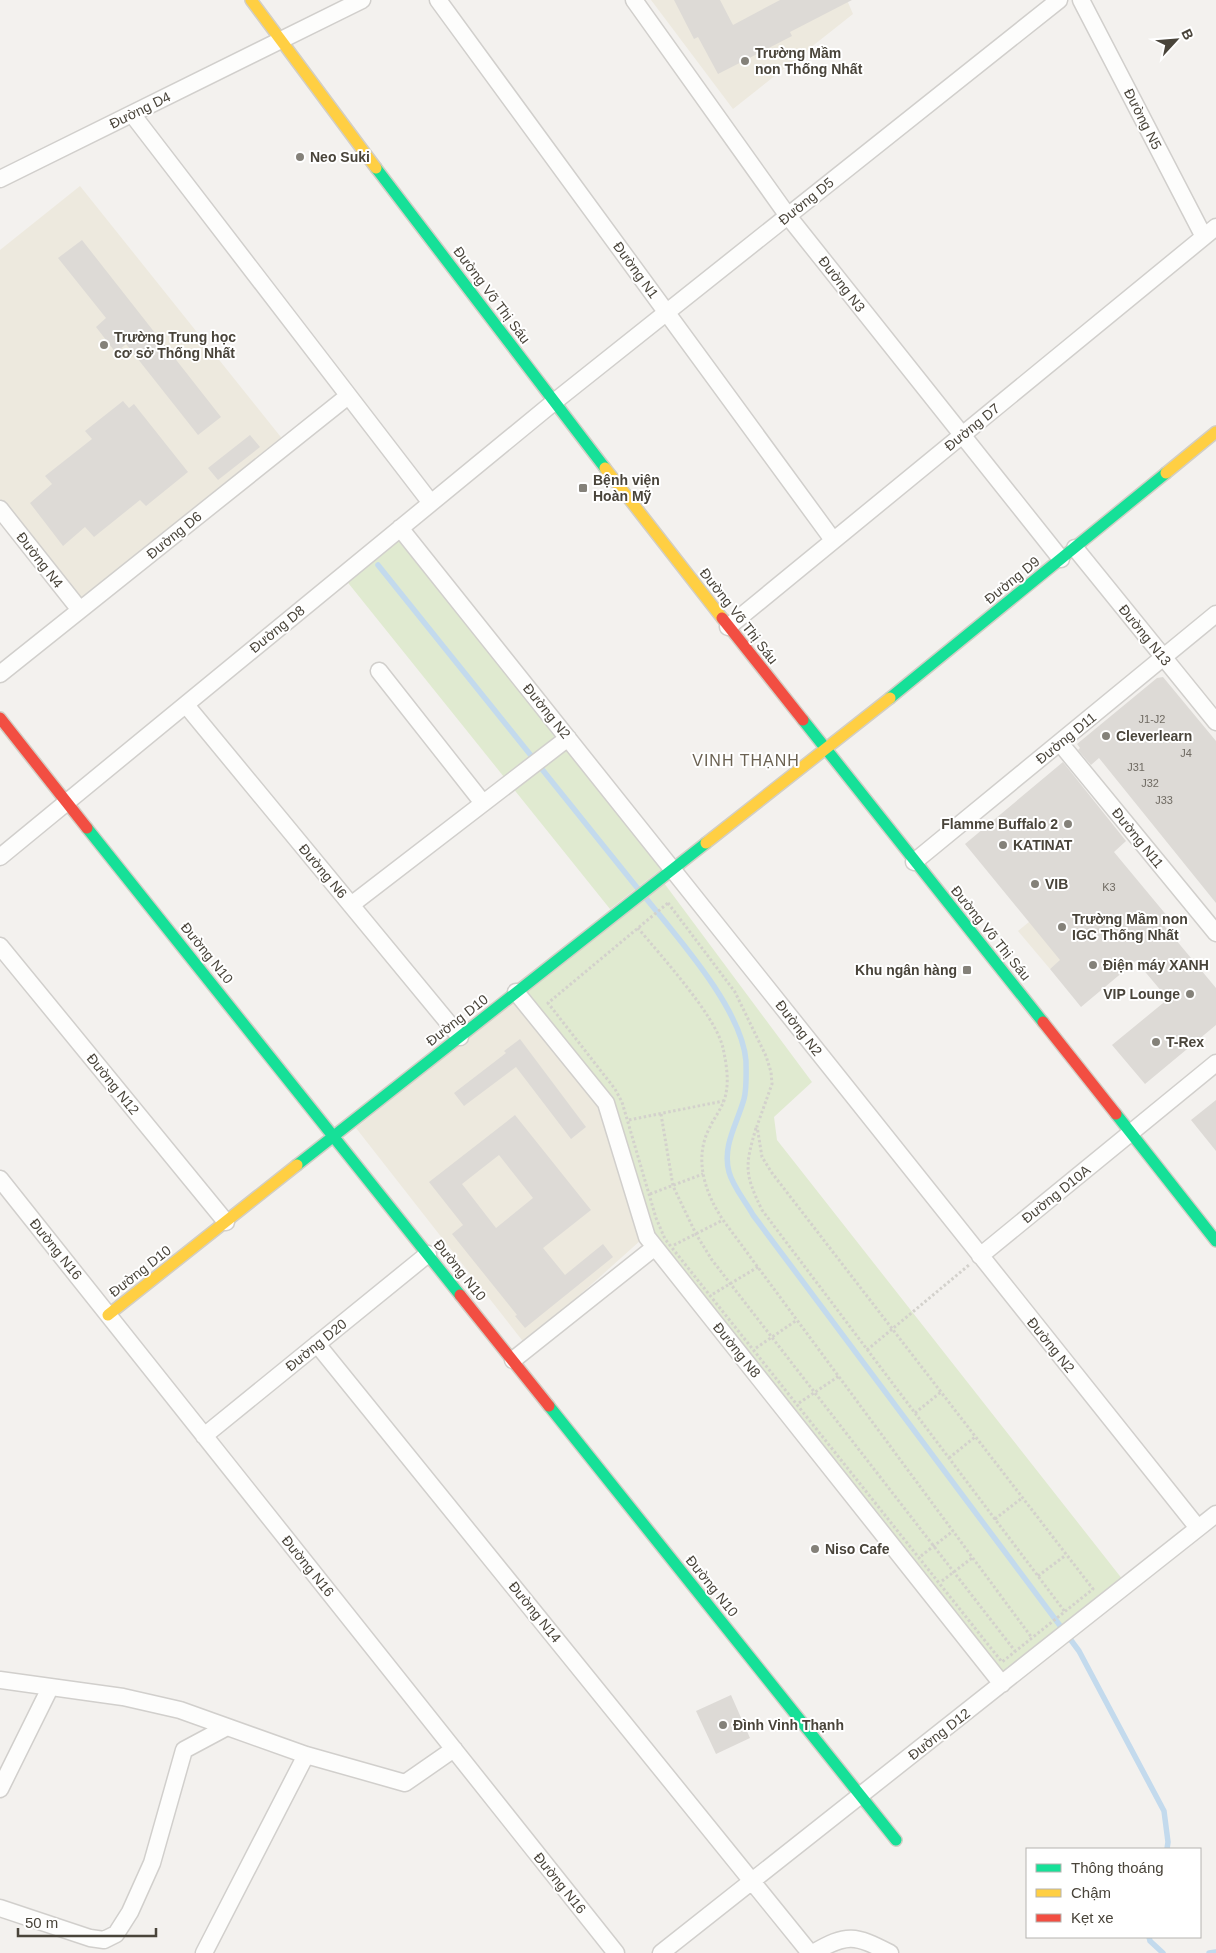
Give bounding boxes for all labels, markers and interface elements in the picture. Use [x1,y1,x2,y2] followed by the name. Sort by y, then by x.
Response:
[1151,15,1201,65] north arrow
[1178,26,1197,42] text: B
[755,45,863,77] place label: Trường Mầm non Thống Nhất
[739,55,751,67] marker: Trường Mầm non Thống Nhất
[1121,86,1165,152] street label: Đường N5
[107,88,173,132] street label: Đường D4
[310,149,370,165] place label: Neo Suki
[294,151,306,163] marker: Neo Suki
[775,174,837,228] street label: Đường D5
[610,239,662,302] street label: Đường N1
[450,243,534,347] street label: Đường Võ Thị Sáu
[815,253,869,315] street label: Đường N3
[114,329,236,361] place label: Trường Trung học cơ sở Thống Nhất
[98,339,110,351] marker: Trường Trung học cơ sở Thống Nhất
[941,400,1003,454] street label: Đường D7
[593,472,660,504] place label: Bệnh viện Hoàn Mỹ
[577,482,589,494] marker: Bệnh viện Hoàn Mỹ
[143,508,205,562] street label: Đường D6
[13,529,67,591] street label: Đường N4
[981,553,1043,607] street label: Đường D9
[697,565,781,667] street label: Đường Võ Thị Sáu
[1116,601,1175,669] street label: Đường N13
[246,602,308,656] street label: Đường D8
[520,680,574,742] street label: Đường N2
[1033,709,1099,767] street label: Đường D11
[1139,713,1165,725] house number: J1-J2
[1116,728,1192,744] place label: Cleverlearn
[1100,730,1112,742] marker: Cleverlearn
[1180,747,1192,759] house number: J4
[692,752,800,769] district label: VINH THẠNH
[1127,761,1145,773] house number: J31
[1141,777,1159,789] house number: J32
[1155,794,1173,806] house number: J33
[1109,805,1167,871] street label: Đường N11
[941,816,1058,832] place label: Flamme Buffalo 2
[1062,818,1074,830] marker: Flamme Buffalo 2
[1013,837,1073,853] place label: KATINAT
[997,839,1009,851] marker: KATINAT
[296,841,350,902] street label: Đường N6
[1045,876,1068,892] place label: VIB
[1029,878,1041,890] marker: VIB
[1102,881,1116,893] house number: K3
[948,882,1034,984] street label: Đường Võ Thị Sáu
[1072,911,1188,943] place label: Trường Mầm non IGC Thống Nhất
[178,919,237,987] street label: Đường N10
[1056,921,1068,933] marker: Trường Mầm non IGC Thống Nhất
[1103,957,1209,973] place label: Điện máy XANH
[1087,959,1099,971] marker: Điện máy XANH
[855,962,957,978] place label: Khu ngân hàng
[961,964,973,976] marker: Khu ngân hàng
[1103,986,1180,1002] place label: VIP Lounge
[1184,988,1196,1000] marker: VIP Lounge
[423,991,491,1049] street label: Đường D10
[772,997,826,1059] street label: Đường N2
[1166,1034,1204,1050] place label: T-Rex
[1150,1036,1162,1048] marker: T-Rex
[84,1050,143,1118] street label: Đường N12
[1019,1161,1094,1226] street label: Đường D10A
[27,1215,86,1283] street label: Đường N16
[431,1236,490,1304] street label: Đường N10
[106,1242,174,1300] street label: Đường D10
[1024,1314,1078,1376] street label: Đường N2
[282,1315,350,1374] street label: Đường D20
[710,1319,764,1381] street label: Đường N8
[279,1532,338,1600] street label: Đường N16
[825,1541,890,1557] place label: Niso Cafe
[809,1543,821,1555] marker: Niso Cafe
[683,1552,742,1620] street label: Đường N10
[506,1578,565,1646] street label: Đường N14
[905,1705,973,1763] street label: Đường D12
[733,1717,844,1733] place label: Đình Vinh Thạnh
[717,1719,729,1731] marker: Đình Vinh Thạnh
[1026,1848,1201,1938] legend
[531,1849,590,1917] street label: Đường N16
[1071,1859,1164,1876] text: Thông thoáng
[1071,1884,1111,1901] text: Chậm
[18,1906,155,1938] scale bar
[1071,1909,1114,1926] text: Kẹt xe
[25,1914,58,1931] text: 50 m

